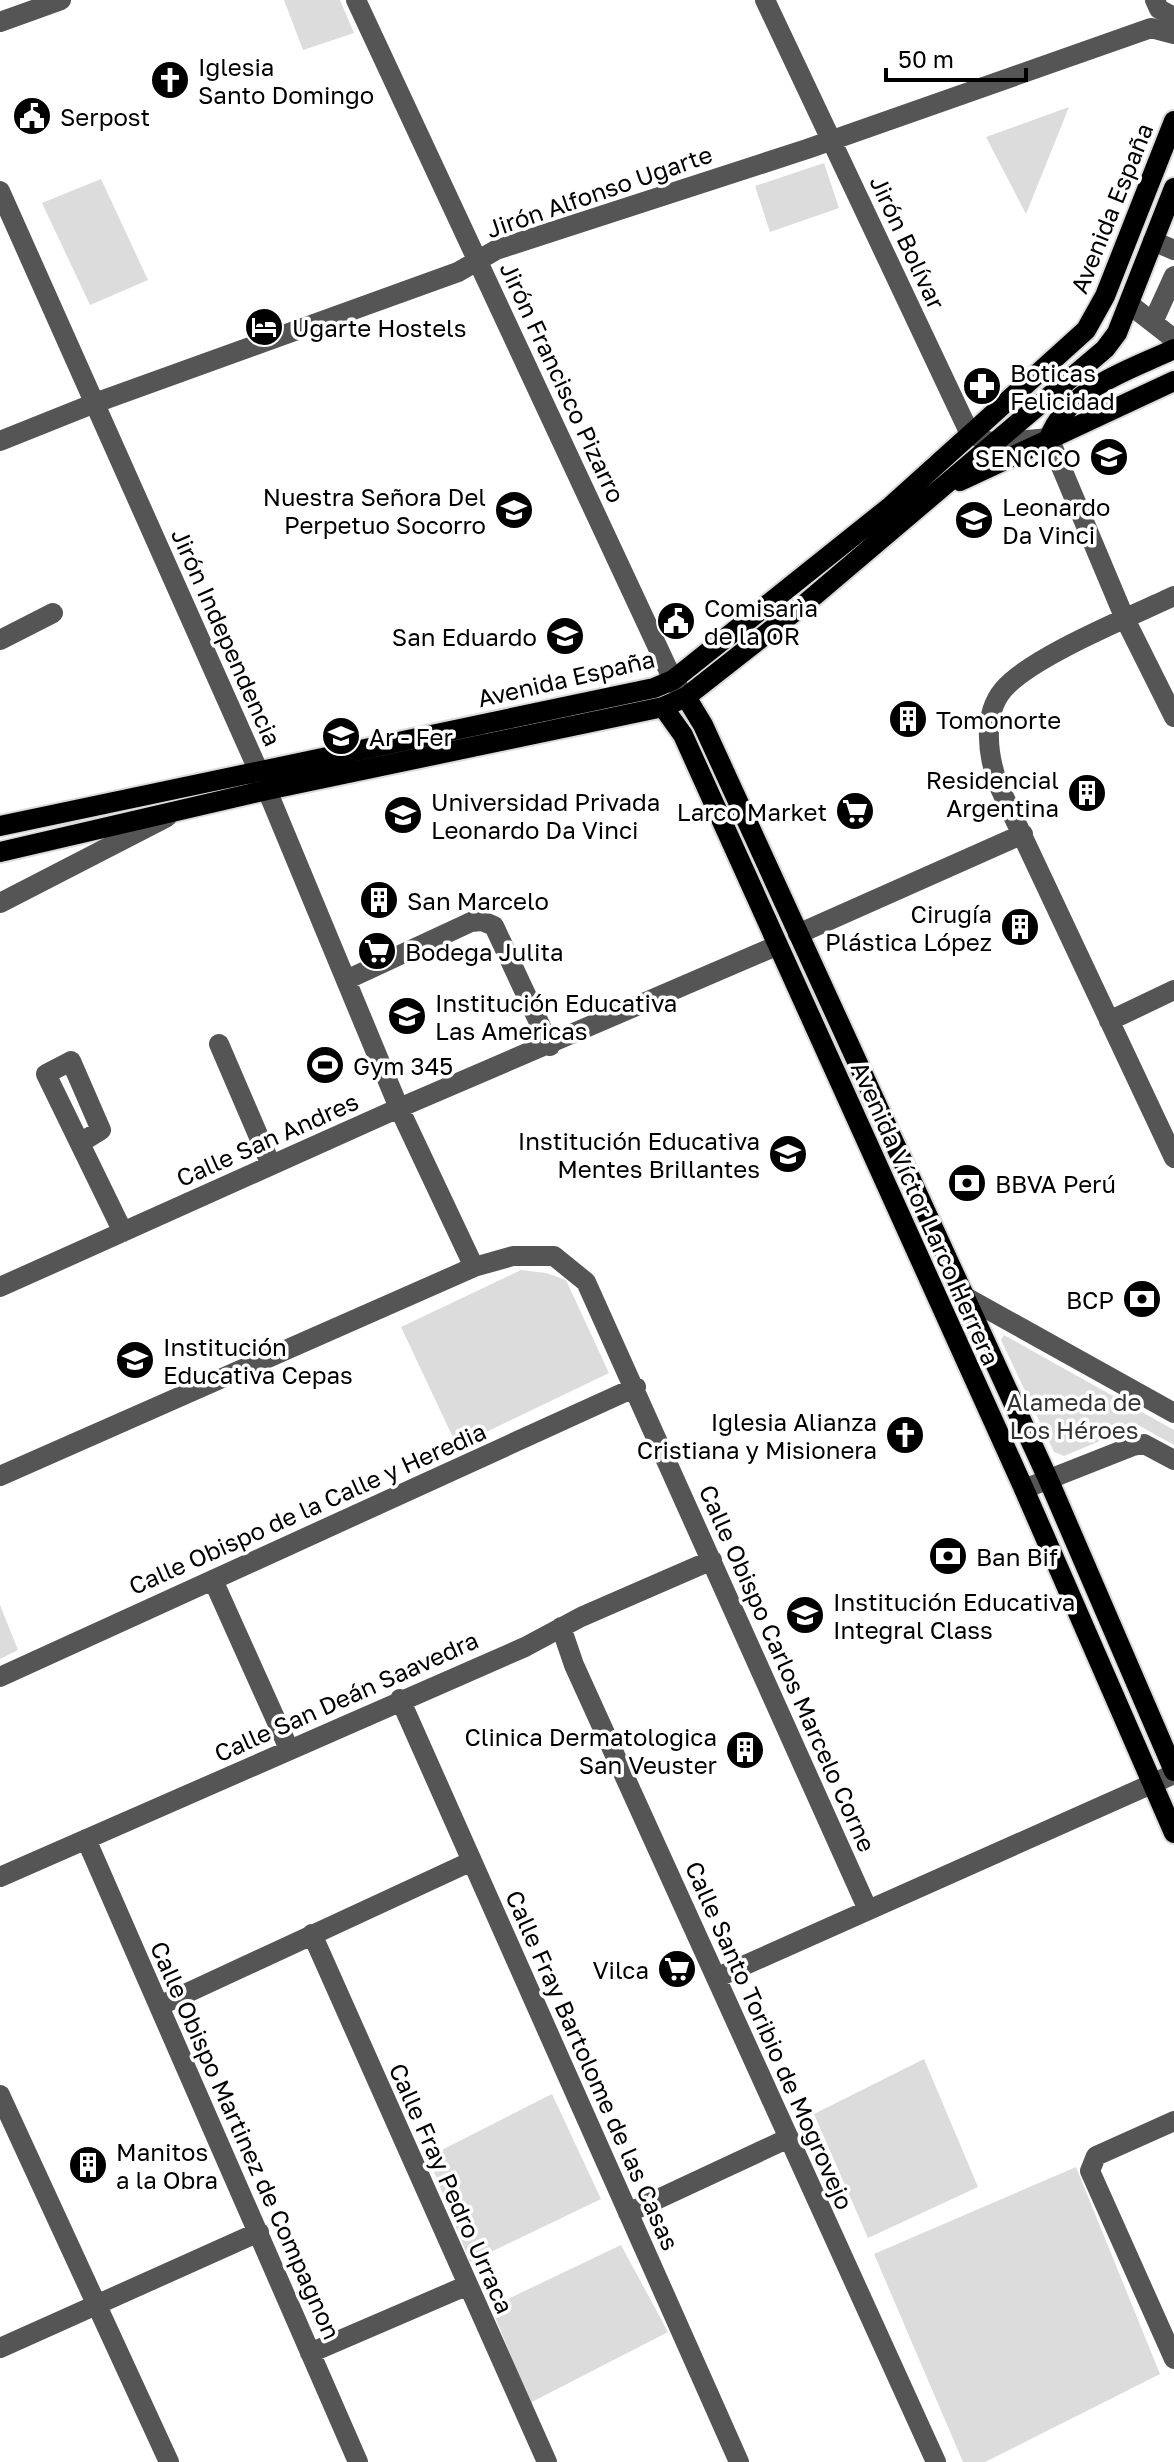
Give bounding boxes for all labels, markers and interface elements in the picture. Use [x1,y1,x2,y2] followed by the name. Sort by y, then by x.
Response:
[886,32,1026,82] scale bar
[898,44,954,73] text: 50 m
[198,52,374,109] place label: Iglesia Santo Domingo
[149,59,191,101] church icon: Iglesia Santo Domingo
[11,95,53,137] public building icon: Serpost
[60,102,150,131] place label: Serpost
[1064,119,1158,297] street label: Avenida España
[482,139,716,243] street label: Jirón Alfonso Ugarte
[864,170,952,314] street label: Jirón Bolívar
[494,257,632,507] street label: Jirón Francisco Pizarro
[243,306,285,348] hotel icon: Ugarte Hostels
[292,313,466,342] place label: Ugarte Hostels
[1010,358,1115,415] place label: Boticas Felicidad
[961,365,1003,407] pharmacy icon: Boticas Felicidad
[1088,436,1130,478] school or university icon: SENCICO
[975,443,1081,472] place label: SENCICO
[263,482,486,539] place label: Nuestra Señora Del Perpetuo Socorro
[493,489,535,531] school or university icon: Nuestra Señora Del Perpetuo Socorro
[1002,492,1110,549] place label: Leonardo Da Vinci
[953,499,995,541] school or university icon: Leonardo Da Vinci
[166,524,288,750] street label: Jirón Independencia
[704,593,818,650] place label: Comisarìa de la OR
[655,600,697,642] public building icon: Comisarìa de la OR
[544,615,586,657] school or university icon: San Eduardo
[392,622,537,651] place label: San Eduardo
[475,644,657,712] street label: Avenida España
[887,698,929,740] building icon: Tomonorte
[936,705,1061,734] place label: Tomonorte
[320,715,362,757] school or university icon: Ar - Fer
[369,722,453,751] place label: Ar - Fer
[926,765,1059,822] place label: Residencial Argentina
[1066,772,1108,814] building icon: Residencial Argentina
[431,787,660,844] place label: Universidad Privada Leonardo Da Vinci
[834,790,876,832] supermarket icon: Larco Market
[382,794,424,836] school or university icon: Universidad Privada Leonardo Da Vinci
[677,797,827,826] place label: Larco Market
[358,879,400,921] building icon: San Marcelo
[407,886,549,915] place label: San Marcelo
[825,899,992,956] place label: Cirugía Plástica López
[999,906,1041,948] building icon: Cirugía Plástica López
[356,930,398,972] supermarket icon: Bodega Julita
[405,937,564,966] place label: Bodega Julita
[435,988,677,1045] place label: Institución Educativa Las Americas
[386,995,428,1037] school or university icon: Institución Educativa Las Americas
[304,1044,346,1086] sports icon: Gym 345
[353,1051,453,1080] place label: Gym 345
[846,1057,1006,1369] street label: Avenida Víctor Larco Herrera
[172,1086,362,1192] street label: Calle San Andres
[518,1126,760,1183] place label: Institución Educativa Mentes Brillantes
[767,1133,809,1175] school or university icon: Institución Educativa Mentes Brillantes
[946,1162,988,1204] bank icon: BBVA Perú
[995,1169,1116,1198] place label: BBVA Perú
[1121,1278,1163,1320] bank icon: BCP
[1066,1285,1114,1314] place label: BCP
[163,1332,353,1389] place label: Institución Educativa Cepas
[114,1339,156,1381] school or university icon: Institución Educativa Cepas
[1007,1387,1142,1444] park label: Alameda de Los Héroes
[637,1407,877,1464] place label: Iglesia Alianza Cristiana y Misionera
[884,1414,926,1456] church icon: Iglesia Alianza Cristiana y Misionera
[124,1416,490,1600] street label: Calle Obispo de la Calle y Heredia
[694,1480,882,1856] street label: Calle Obispo Carlos Marcelo Corne
[927,1535,969,1577] bank icon: Ban Bif
[976,1542,1058,1571] place label: Ban Bif
[833,1587,1075,1644] place label: Institución Educativa Integral Class
[784,1594,826,1636] school or university icon: Institución Educativa Integral Class
[209,1625,483,1767] street label: Calle San Deán Saavedra
[464,1722,717,1779] place label: Clinica Dermatologica San Veuster
[724,1729,766,1771] building icon: Clinica Dermatologica San Veuster
[680,1856,860,2214] street label: Calle Santo Toribio de Mogrovejo
[500,1886,686,2254] street label: Calle Fray Bartolome de las Casas
[145,1937,347,2343] street label: Calle Obispo Martinez de Compagnon
[656,1948,698,1990] supermarket icon: Vilca
[592,1955,649,1984] place label: Vilca
[384,2058,520,2318] street label: Calle Fray Pedro Urraca
[116,2137,218,2194] place label: Manitos a la Obra
[67,2144,109,2186] building icon: Manitos a la Obra

